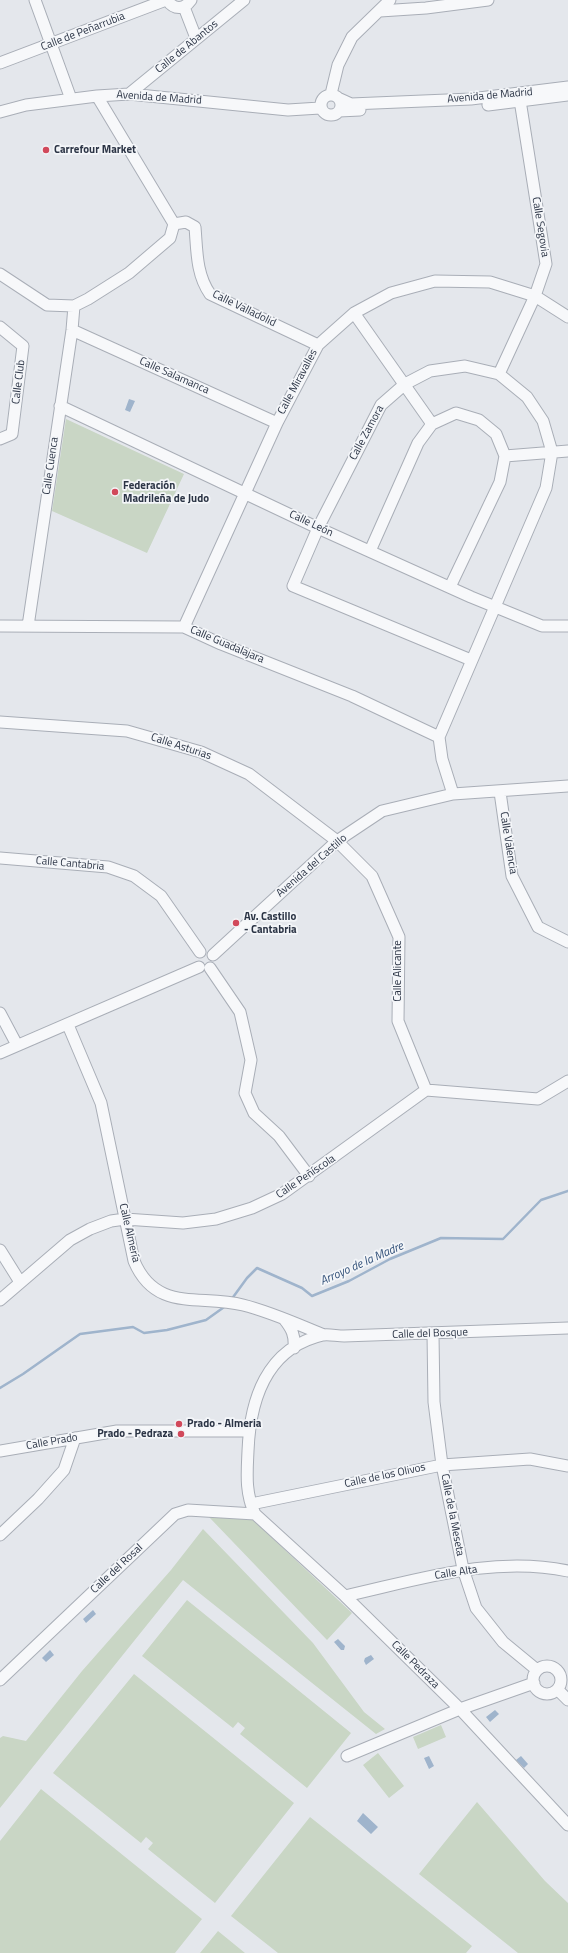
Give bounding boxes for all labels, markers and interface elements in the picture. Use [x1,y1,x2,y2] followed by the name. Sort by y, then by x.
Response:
[39,10,127,54] street label: Calle de Peñarrubia
[153,18,221,76] street label: Calle de Abantos
[447,86,533,106] street label: Avenida de Madrid
[116,88,202,108] street label: Avenida de Madrid
[54,143,136,157] place label: Carrefour Market
[41,145,51,155] marker: Carrefour Market
[529,196,551,258] street label: Calle Segovia
[210,288,278,330] street label: Calle Valladolid
[275,347,321,417] street label: Calle Miravalles
[137,355,211,397] street label: Calle Salamanca
[10,359,28,405] street label: Calle Club
[347,403,387,463] street label: Calle Zamora
[40,436,62,496] street label: Calle Cuenca
[123,479,209,505] place label: Federación Madrileña de Judo
[110,487,120,497] marker: Federación Madrileña de Judo
[287,508,335,540] street label: Calle León
[188,623,266,667] street label: Calle Guadalajara
[149,731,213,763] street label: Calle Asturias
[497,811,519,875] street label: Calle Valencia
[274,832,350,900] street label: Avenida del Castillo
[35,854,105,874] street label: Calle Cantabria
[244,910,297,936] place label: Av. Castillo - Cantabria
[231,918,241,928] marker: Av. Castillo - Cantabria
[391,940,405,1002] street label: Calle Alicante
[274,1152,338,1202] street label: Calle Peñíscola
[116,1202,142,1264] street label: Calle Almería
[318,1239,406,1289] water label: Arroyo de la Madre
[392,1326,468,1342] street label: Calle del Bosque
[187,1417,261,1431] place label: Prado - Almeria
[174,1419,184,1429] marker: Prado - Almeria
[97,1427,173,1441] place label: Prado - Pedraza
[176,1429,186,1439] marker: Prado - Pedraza
[25,1431,79,1453] street label: Calle Prado
[343,1461,427,1491] street label: Calle de los Olivos
[438,1473,466,1557] street label: Calle de la Meseta
[88,1541,146,1597] street label: Calle del Rosal
[434,1563,478,1583] street label: Calle Alta
[388,1638,442,1692] street label: Calle Pedraza

